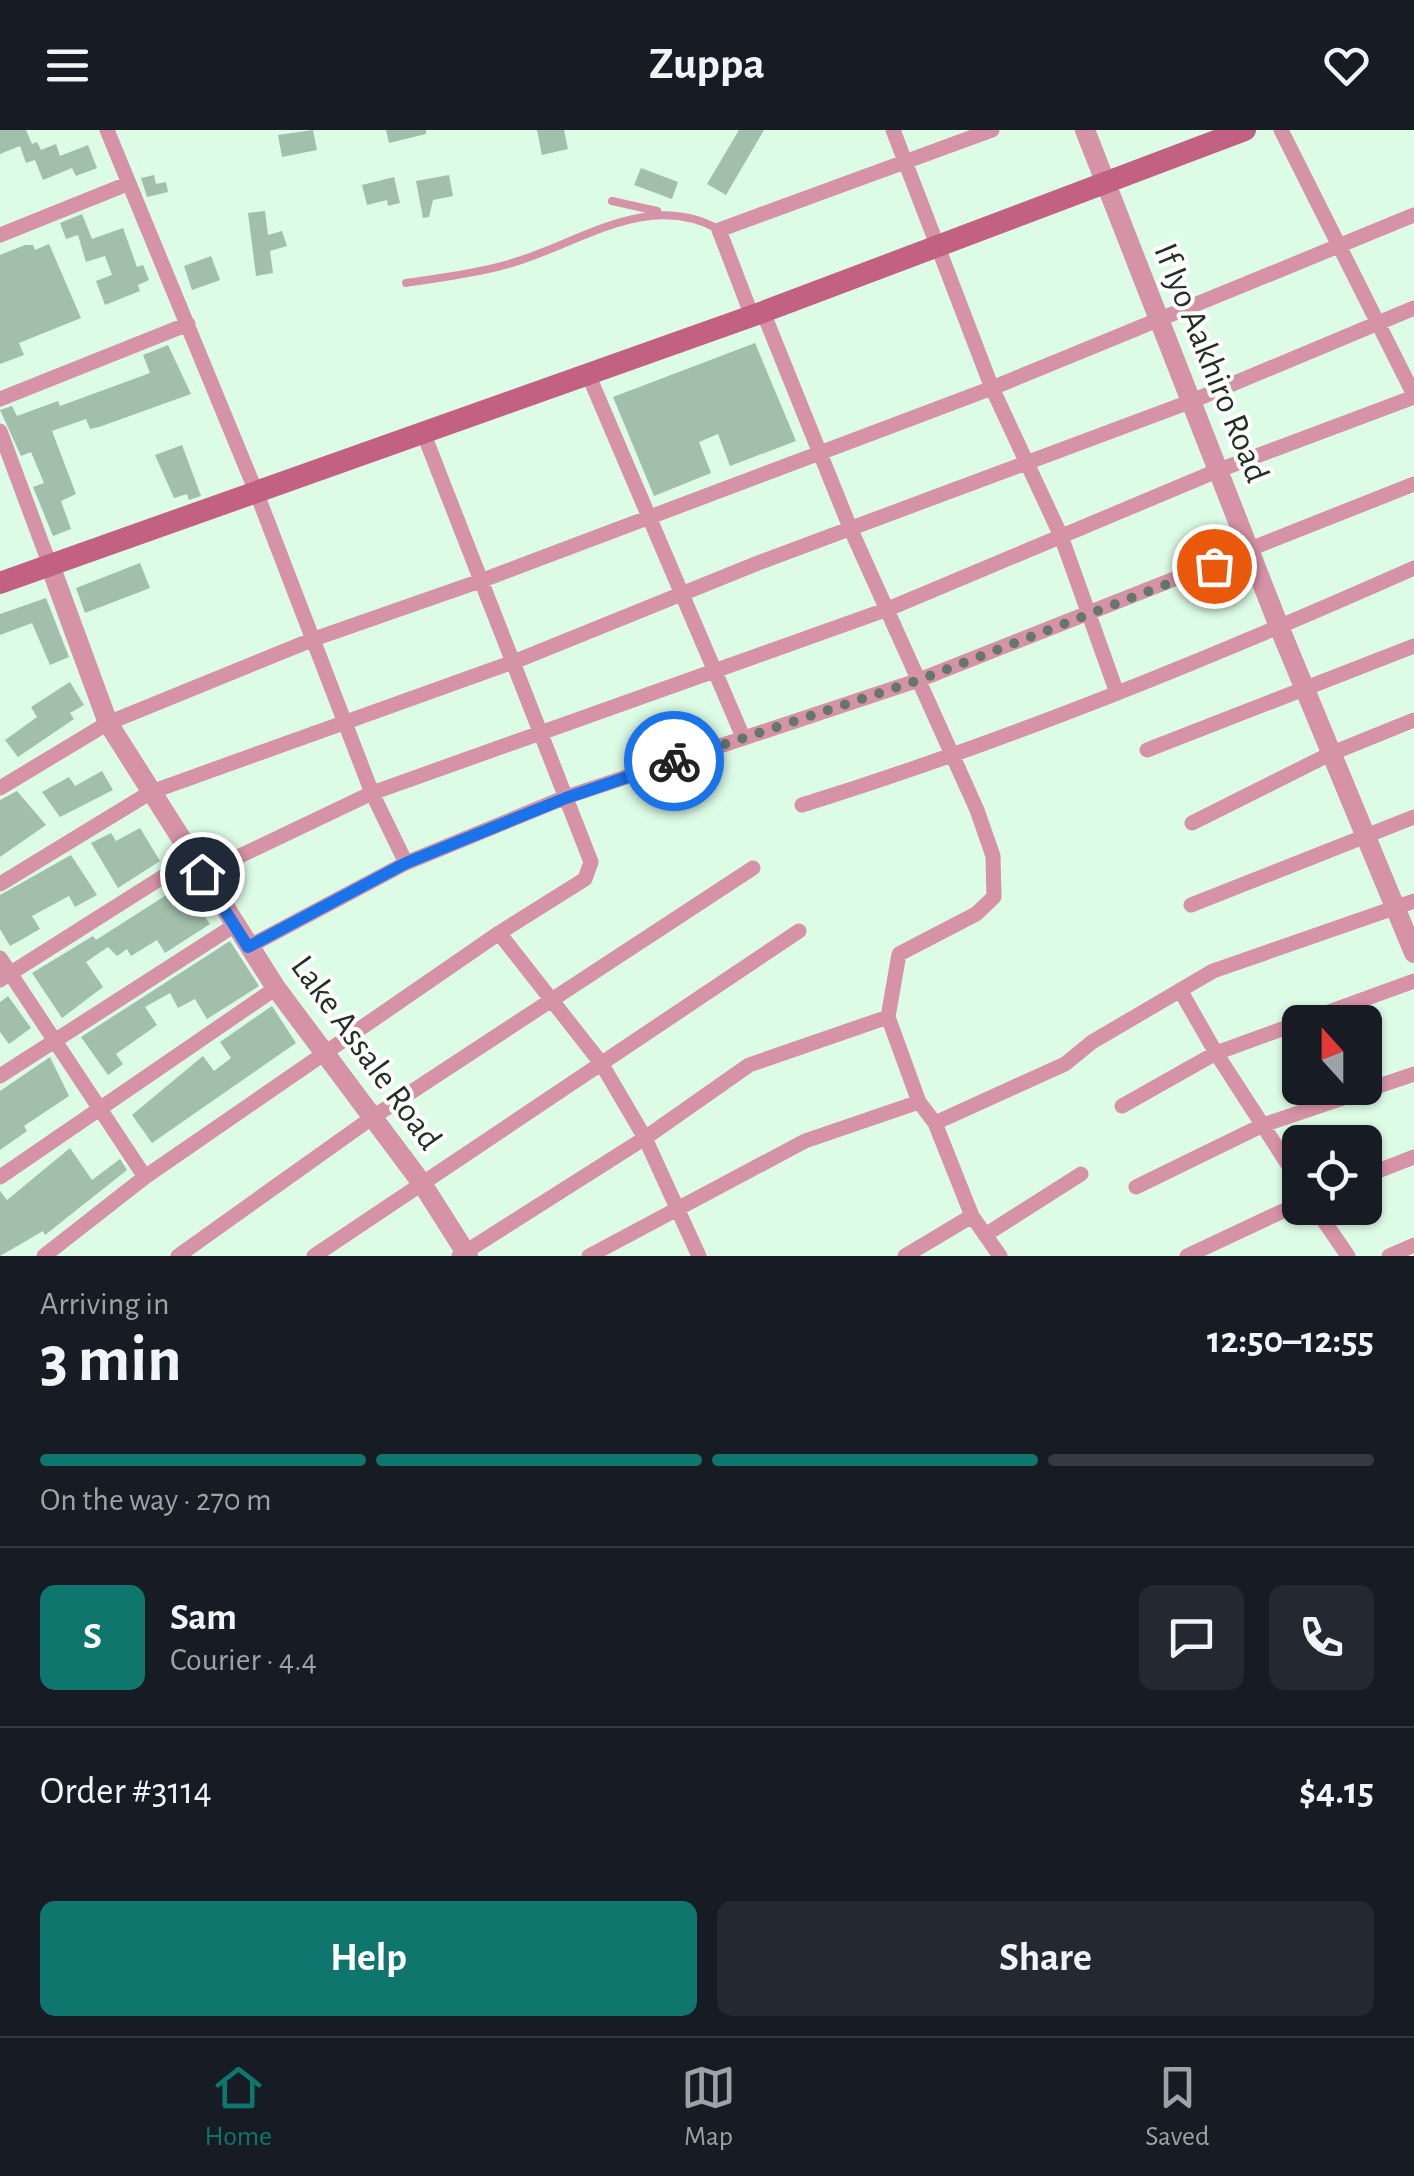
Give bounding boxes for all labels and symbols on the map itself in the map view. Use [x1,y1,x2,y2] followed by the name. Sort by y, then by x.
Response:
[1147,239,1275,487] street label: If Iyo Aakhiro Road
[1172,524,1257,609] pin
[624,711,724,811] courier
[160,832,245,917] pin
[284,949,448,1157] street label: Lake Assale Road
[1282,1005,1382,1105] north arrow

